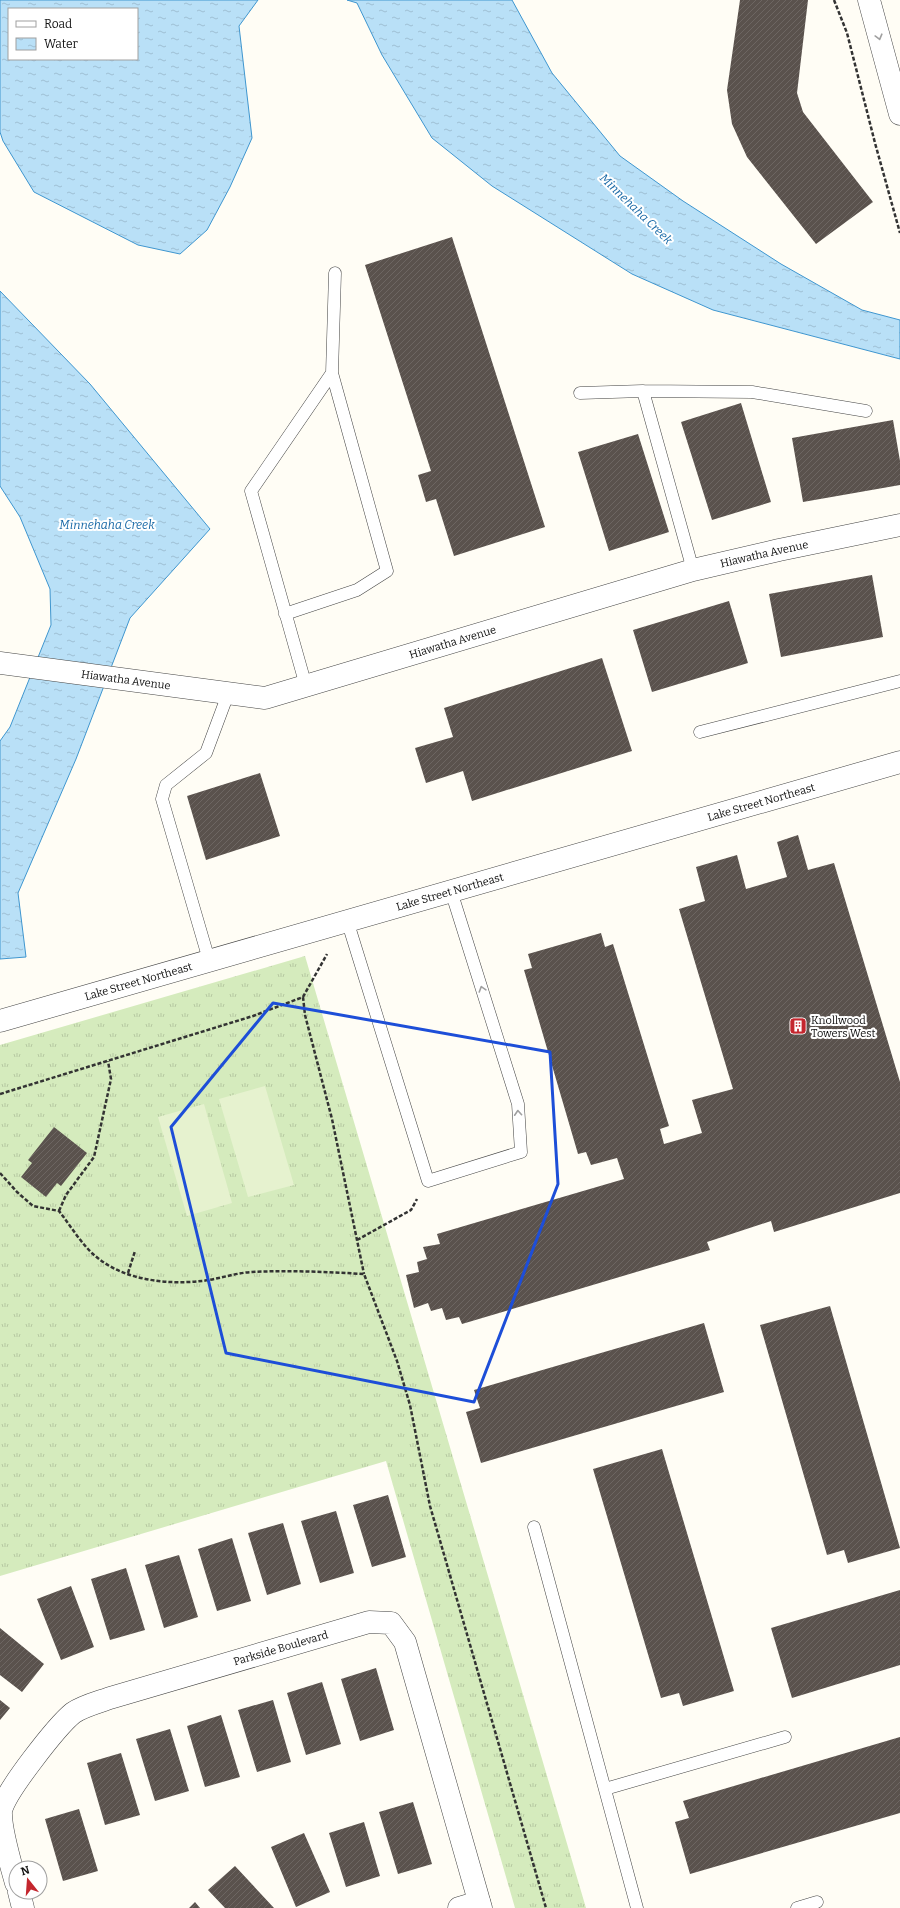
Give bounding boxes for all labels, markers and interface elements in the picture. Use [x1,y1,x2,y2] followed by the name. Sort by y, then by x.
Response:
[8,8,138,60] legend
[44,17,72,31] text: Road
[875,34,883,41] one-way arrow
[44,37,79,51] text: Water
[597,171,675,247] water label: Minnehaha Creek
[59,518,155,532] water label: Minnehaha Creek
[719,538,809,570] street label: Hiawatha Avenue
[408,623,498,662] street label: Hiawatha Avenue
[80,668,171,692] street label: Hiawatha Avenue
[706,781,816,824] street label: Lake Street Northeast
[395,870,505,914] street label: Lake Street Northeast
[83,960,194,1003] street label: Lake Street Northeast
[478,985,486,992] one-way arrow
[811,1014,876,1040] place label: Knollwood Towers West
[788,1016,808,1036] building icon: Knollwood Towers West
[514,1110,523,1116] one-way arrow
[232,1628,330,1668] street label: Parkside Boulevard
[8,1860,48,1900] north arrow
[19,1863,32,1878] text: N

